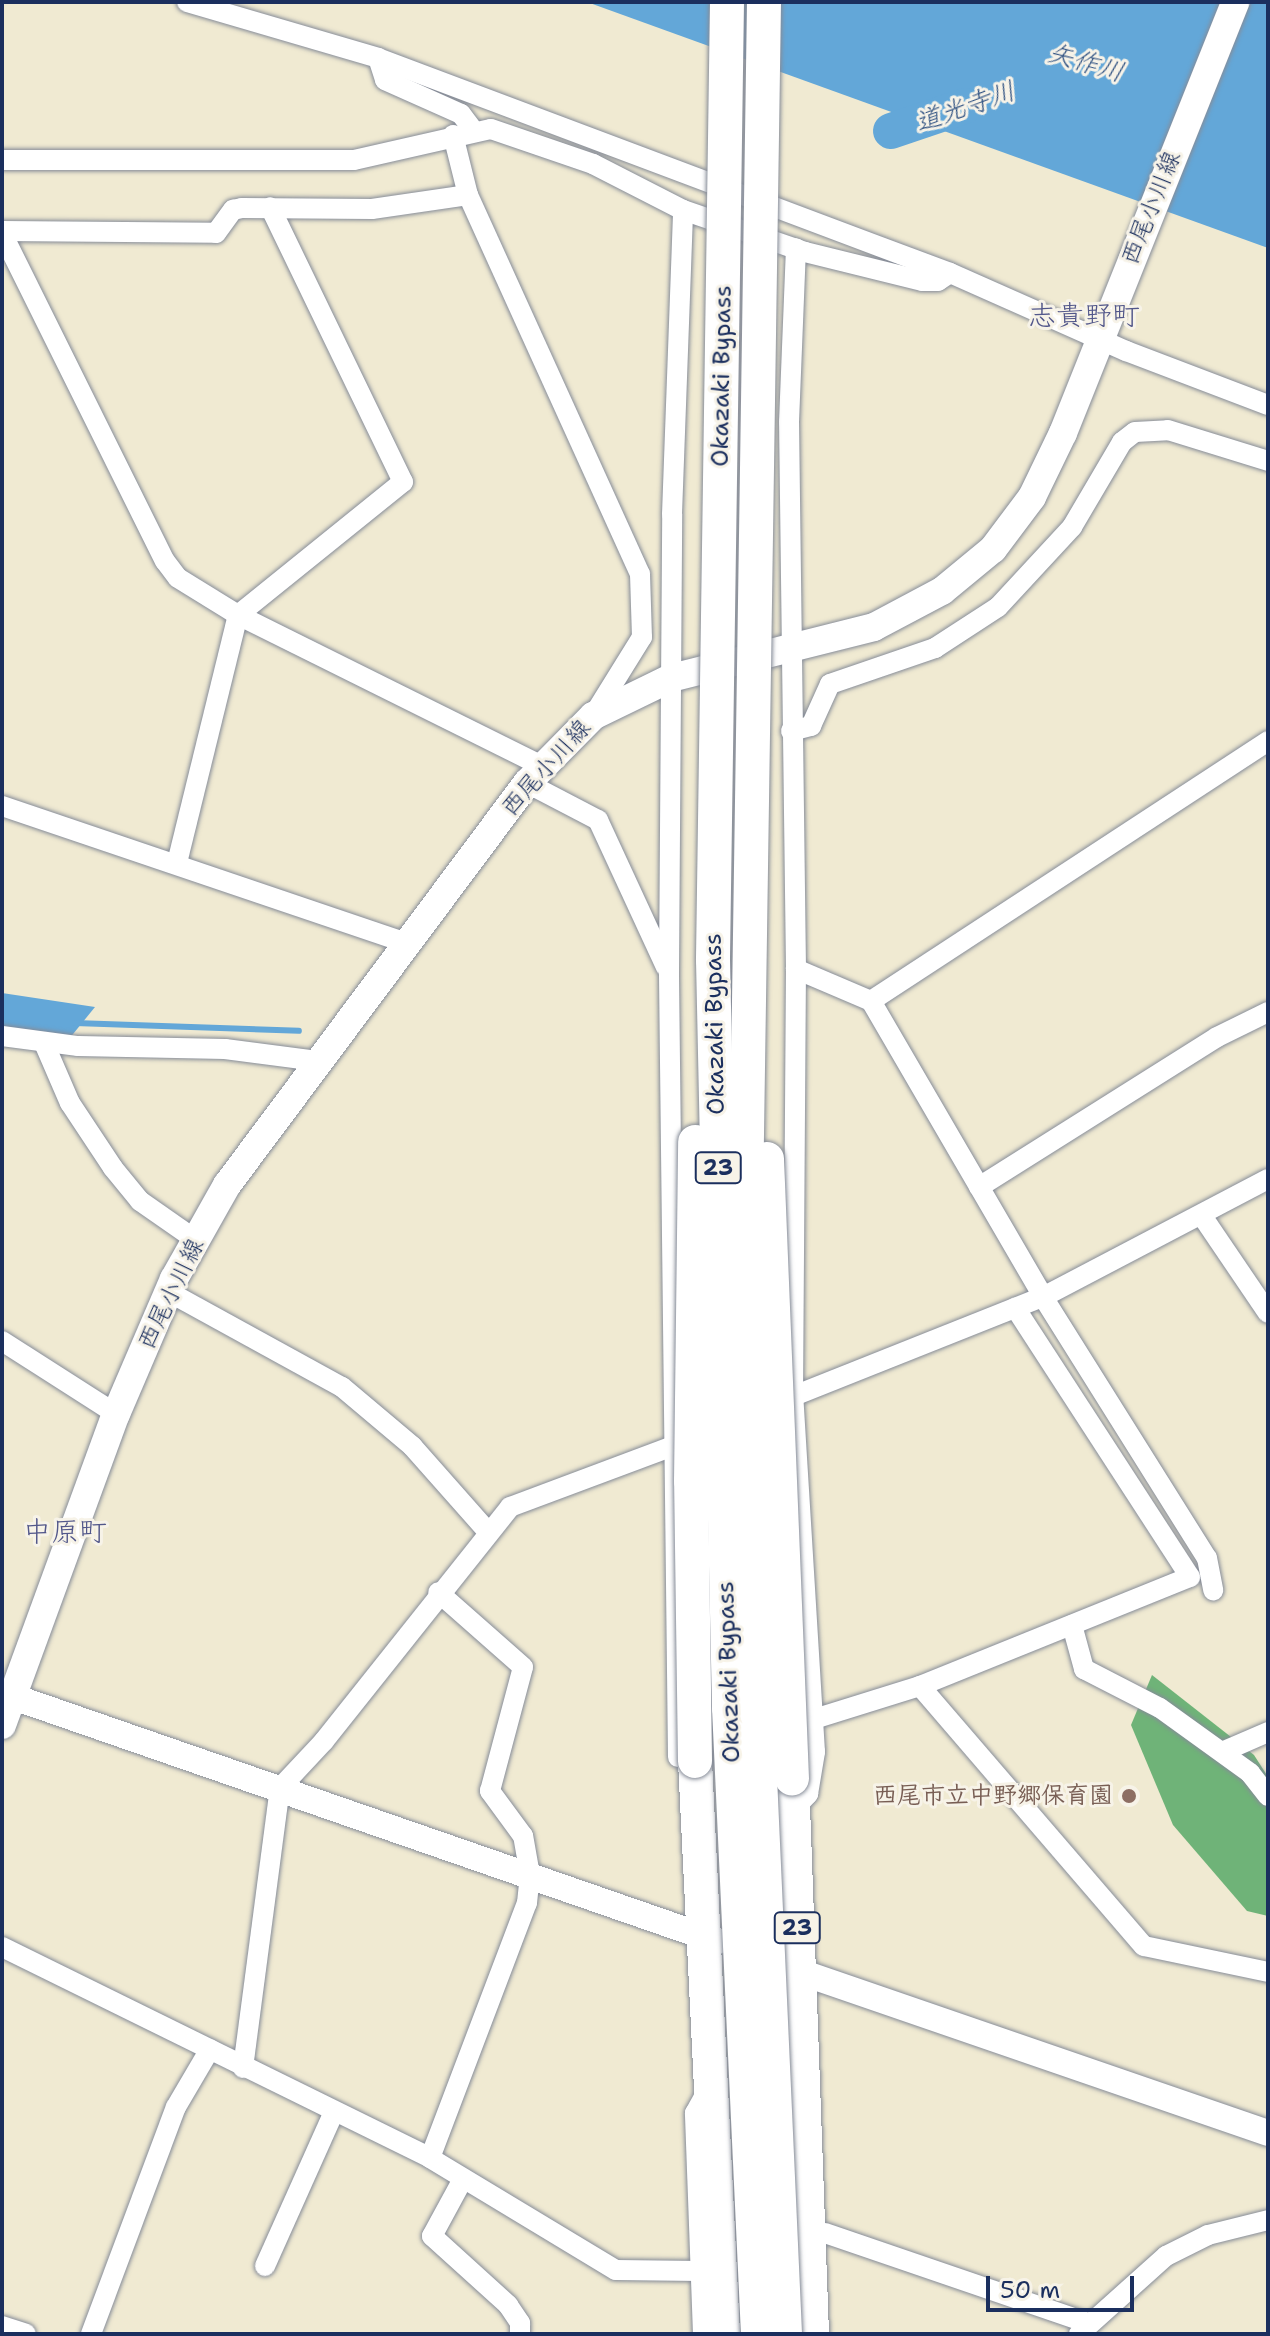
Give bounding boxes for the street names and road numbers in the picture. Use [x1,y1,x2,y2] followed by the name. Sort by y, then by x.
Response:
[1115,147,1187,269] street label: 西尾小川線
[706,285,738,467] street label: Okazaki Bypass
[495,714,597,822] street label: 西尾小川線
[699,933,731,1115] street label: Okazaki Bypass
[694,1150,742,1186] road number: 23
[132,1234,210,1354] street label: 西尾小川線
[711,1581,747,1763] street label: Okazaki Bypass
[773,1910,821,1946] road number: 23

